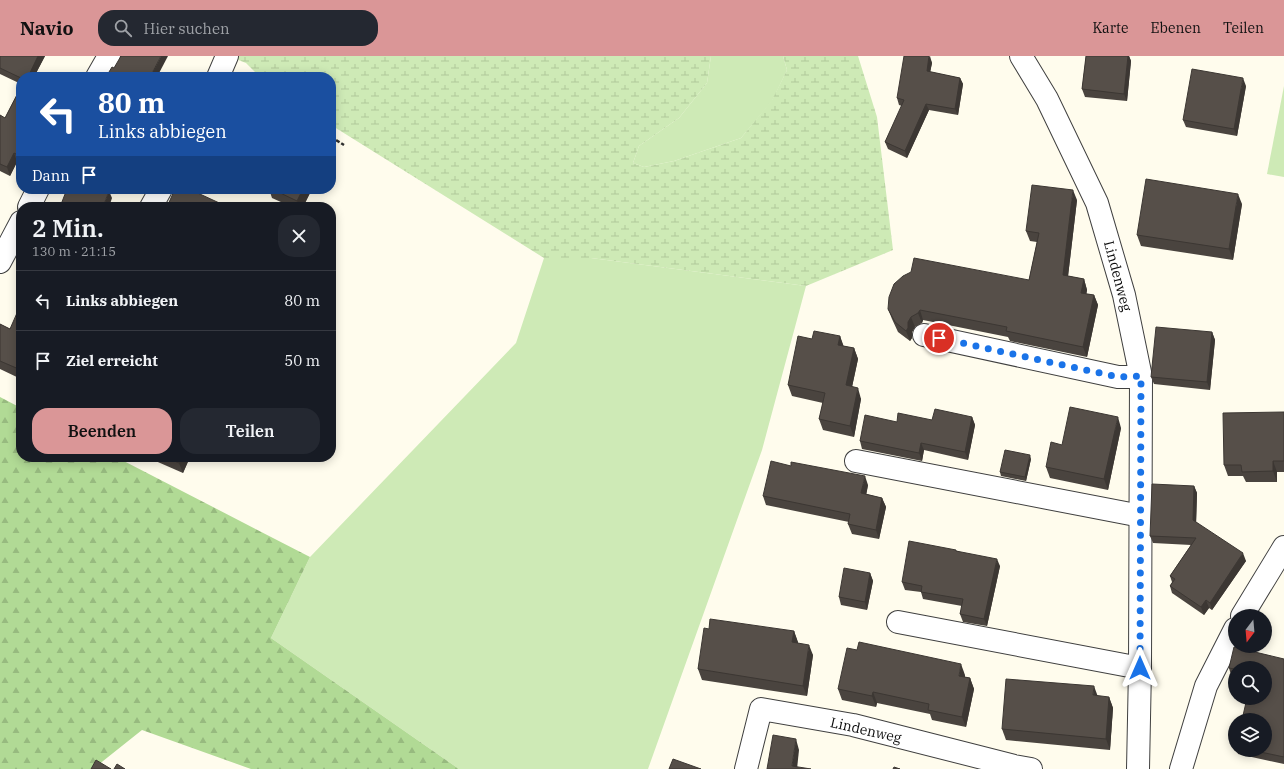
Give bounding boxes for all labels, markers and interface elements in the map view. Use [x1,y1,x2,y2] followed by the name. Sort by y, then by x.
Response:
[98,10,378,46] search box
[20,16,74,40] text: Navio
[112,17,134,39] icon: search
[144,19,230,38] text: Hier suchen
[1092,19,1129,37] text: Karte
[1151,19,1201,37] text: Ebenen
[1223,19,1264,37] text: Teilen
[98,84,165,121] text: 80 m
[32,88,84,140] icon: left
[98,120,227,143] text: Links abbiegen
[78,164,100,186] icon: arrive
[32,166,70,185] text: Dann
[32,212,104,244] text: 2 Min.
[278,215,320,257] button: close
[1100,239,1136,314] street label: Lindenweg
[32,243,116,260] text: 130 m · 21:15
[32,290,54,312] icon: left
[66,291,178,310] text: Links abbiegen
[284,291,320,310] text: 80 m
[922,321,956,355] pin
[928,327,950,349] icon: arrive
[32,350,54,372] icon: arrive
[66,351,158,370] text: Ziel erreicht
[284,351,320,370] text: 50 m
[32,408,172,454] button: Beenden
[180,408,320,454] button: Teilen
[1228,609,1272,653] north arrow
[1228,609,1272,757] map controls
[1119,647,1161,689] position arrow
[1228,661,1272,705] button: search
[829,713,904,747] street label: Lindenweg
[1228,713,1272,757] button: layers

